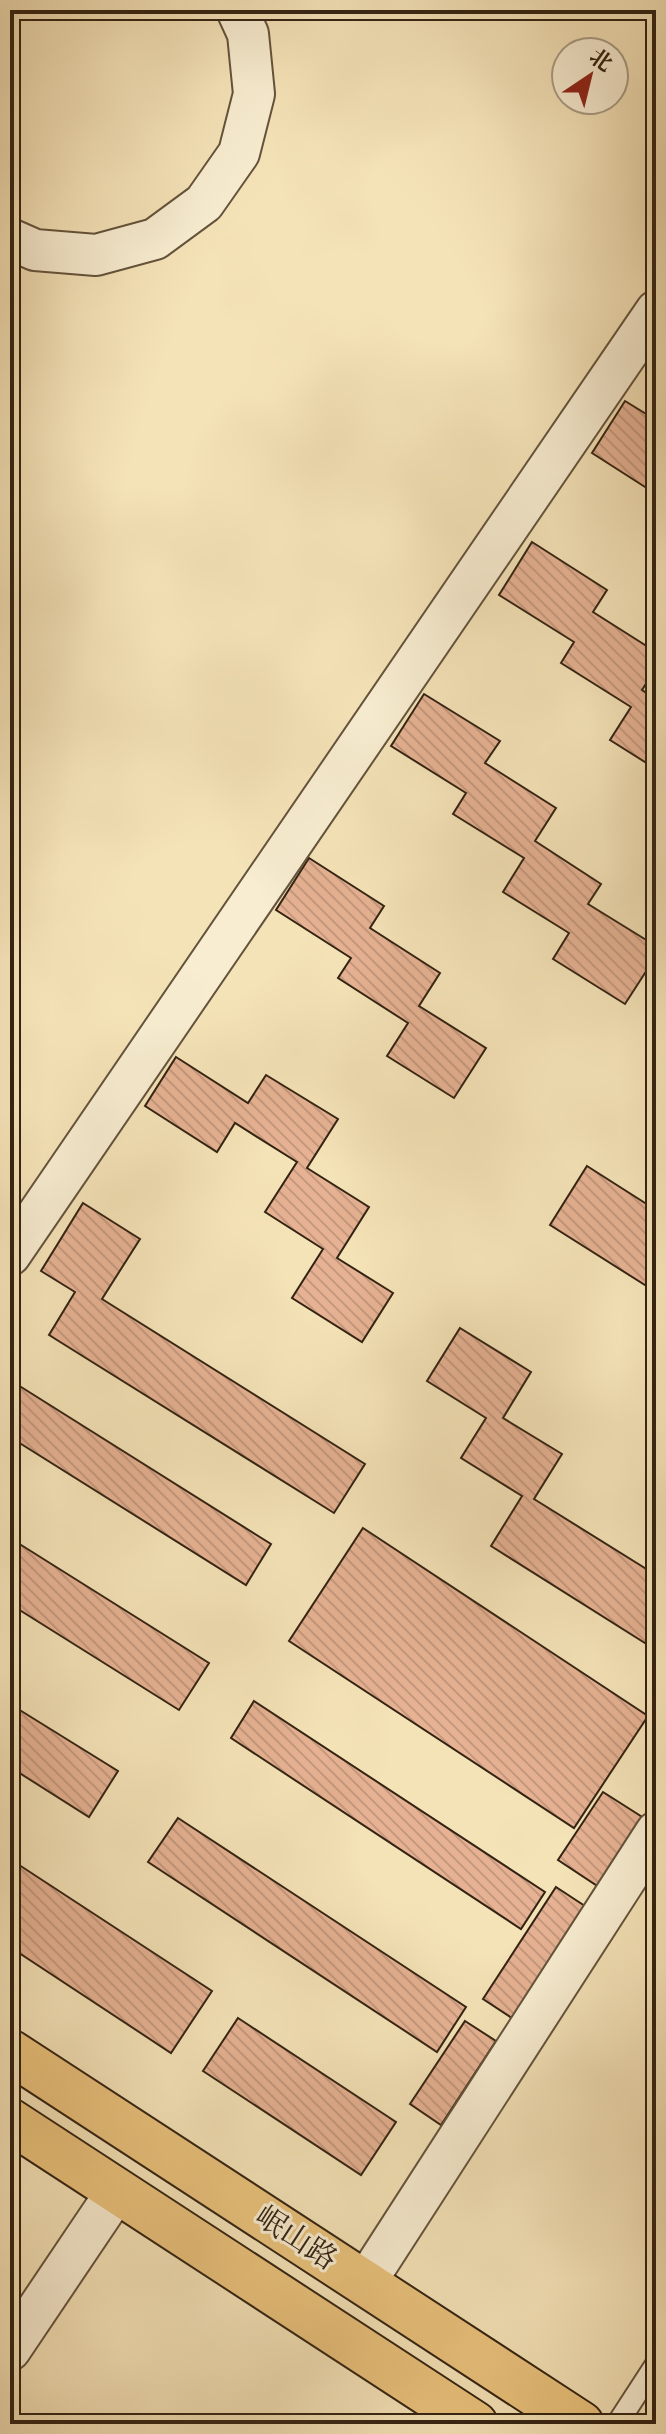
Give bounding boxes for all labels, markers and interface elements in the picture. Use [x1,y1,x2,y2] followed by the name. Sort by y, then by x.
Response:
[550,36,630,116] north arrow
[583,42,619,79] text: 北
[247,2196,345,2280] street label: 岷山路

